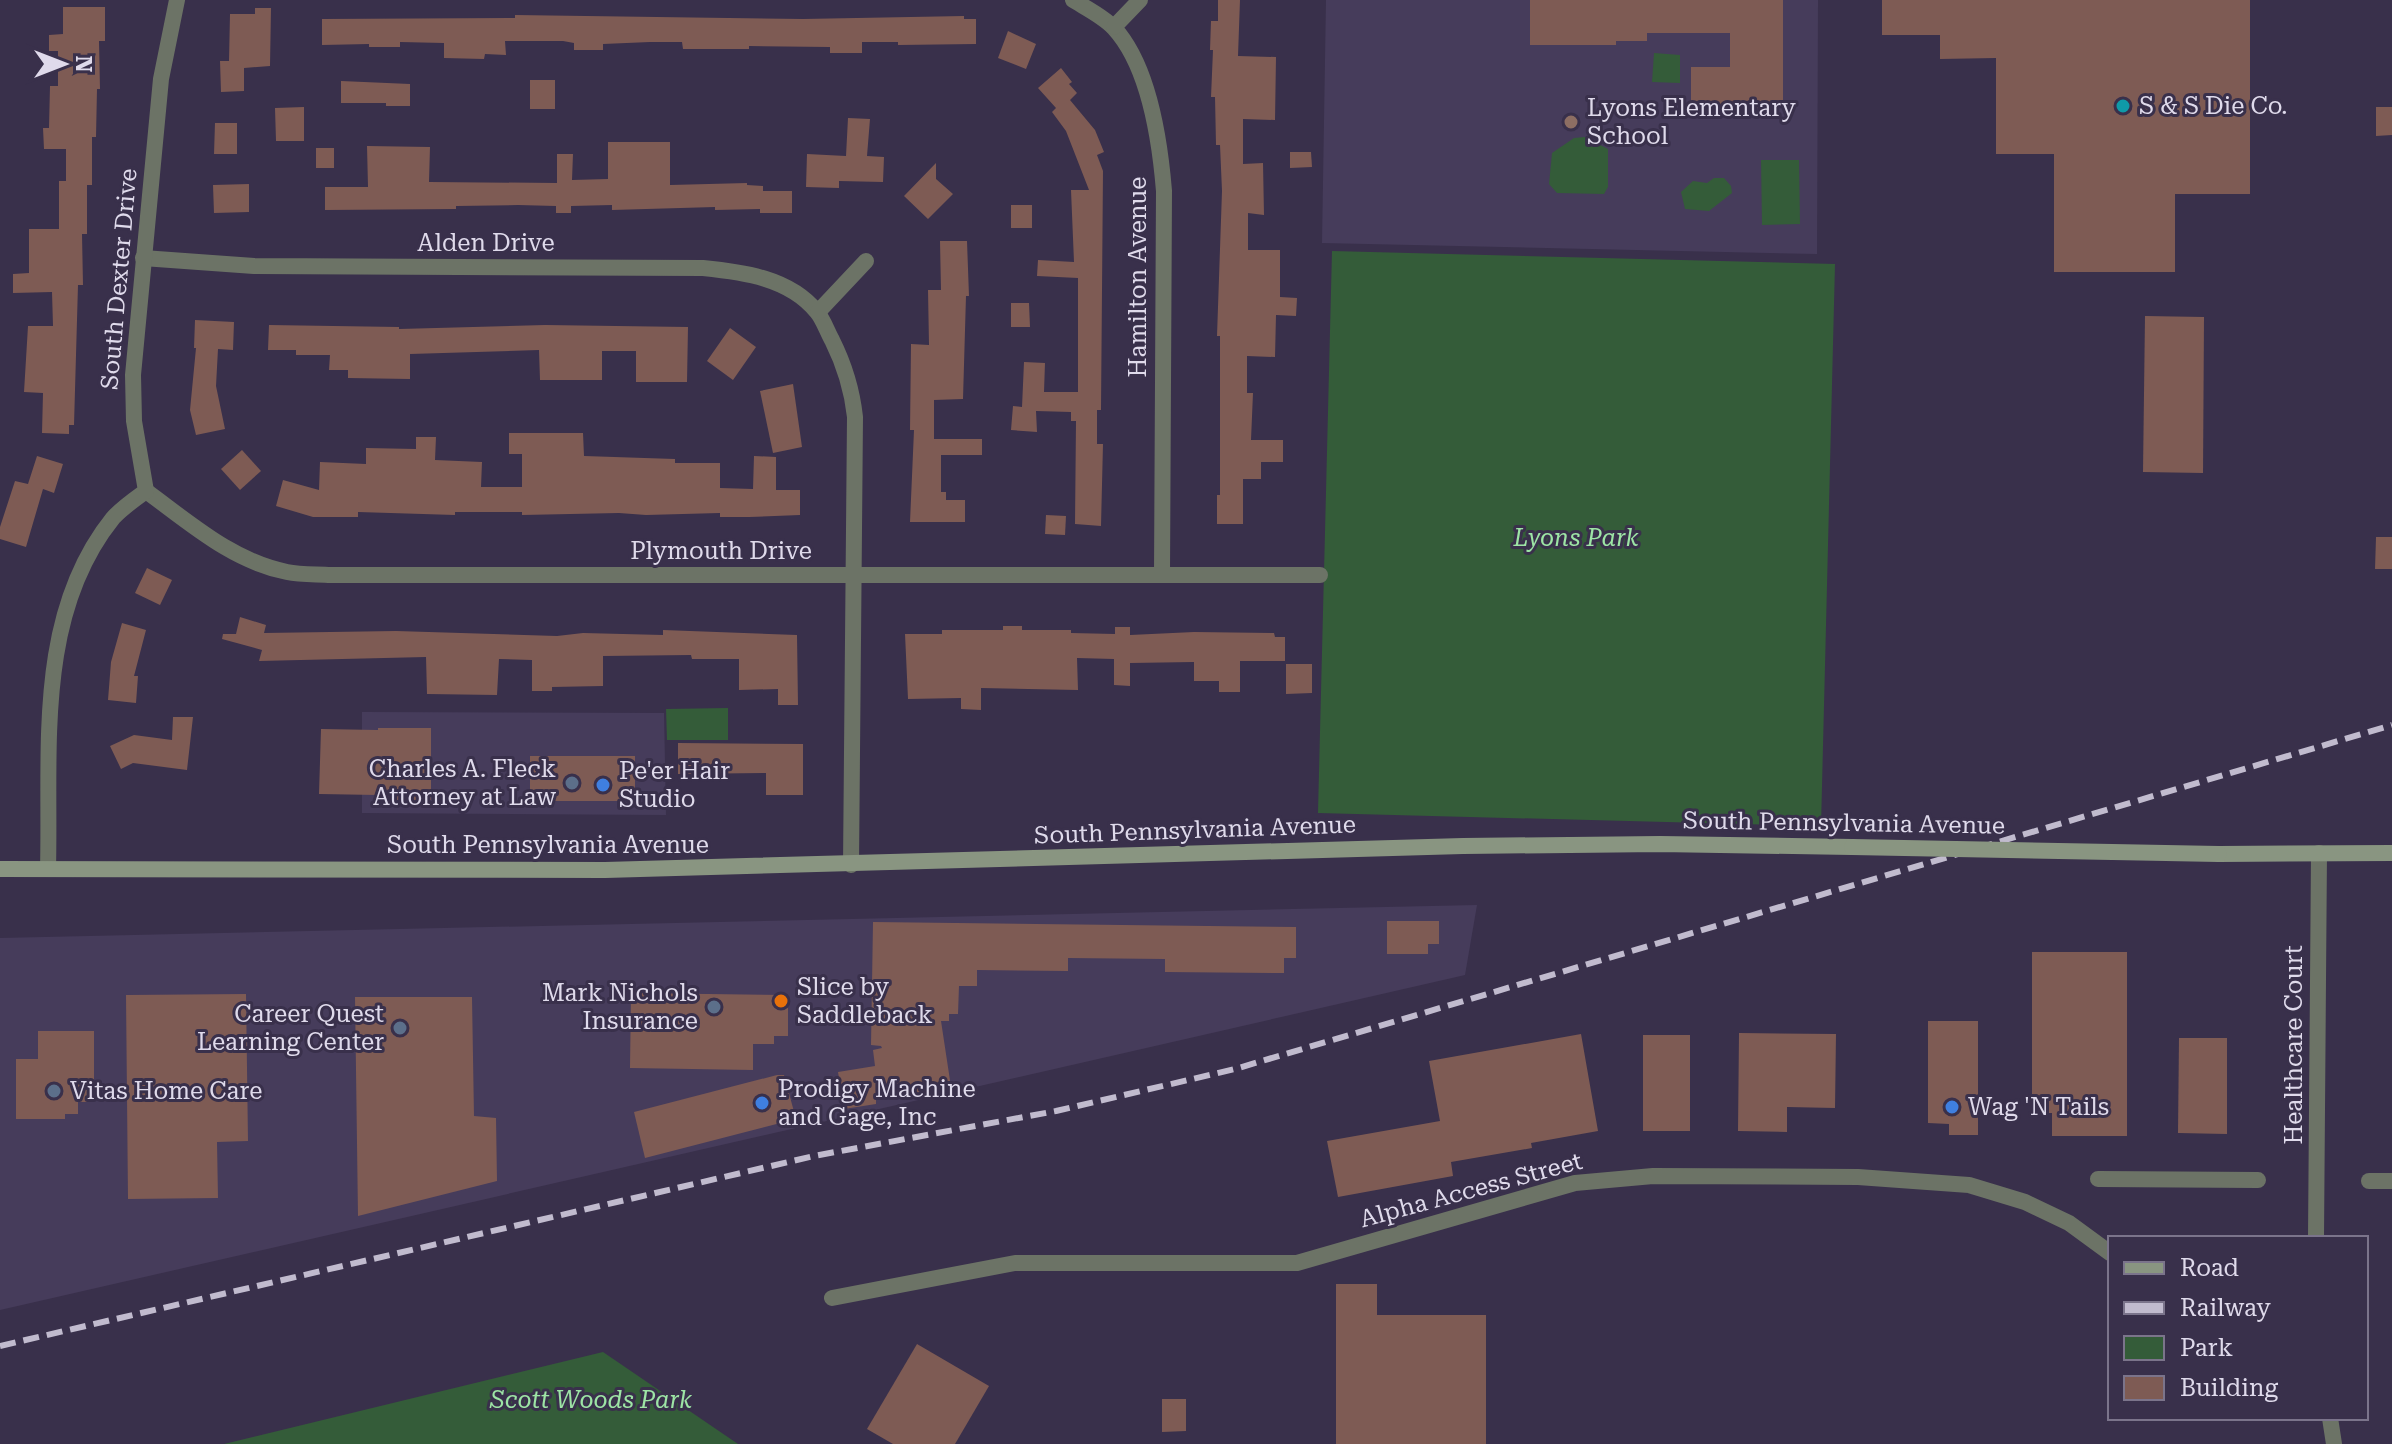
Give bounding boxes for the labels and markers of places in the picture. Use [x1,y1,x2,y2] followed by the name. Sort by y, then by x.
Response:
[2139,92,2287,120] place label: S & S Die Co.
[1587,94,1797,150] place label: Lyons Elementary School
[2114,97,2132,115] marker: S & S Die Co.
[1562,113,1580,131] marker: Lyons Elementary School
[369,755,556,811] place label: Charles A. Fleck Attorney at Law
[619,757,730,813] place label: Pe'er Hair Studio
[563,774,581,792] marker: Charles A. Fleck Attorney at Law
[594,776,612,794] marker: Pe'er Hair Studio
[797,973,933,1029] place label: Slice by Saddleback
[542,979,698,1035] place label: Mark Nichols Insurance
[772,992,790,1010] marker: Slice by Saddleback
[705,998,723,1016] marker: Mark Nichols Insurance
[197,1000,384,1056] place label: Career Quest Learning Center
[391,1019,409,1037] marker: Career Quest Learning Center
[778,1075,976,1131] place label: Prodigy Machine and Gage, Inc
[70,1077,262,1105] place label: Vitas Home Care
[45,1082,63,1100] marker: Vitas Home Care
[1968,1093,2109,1121] place label: Wag 'N Tails
[753,1094,771,1112] marker: Prodigy Machine and Gage, Inc
[1943,1098,1961,1116] marker: Wag 'N Tails

